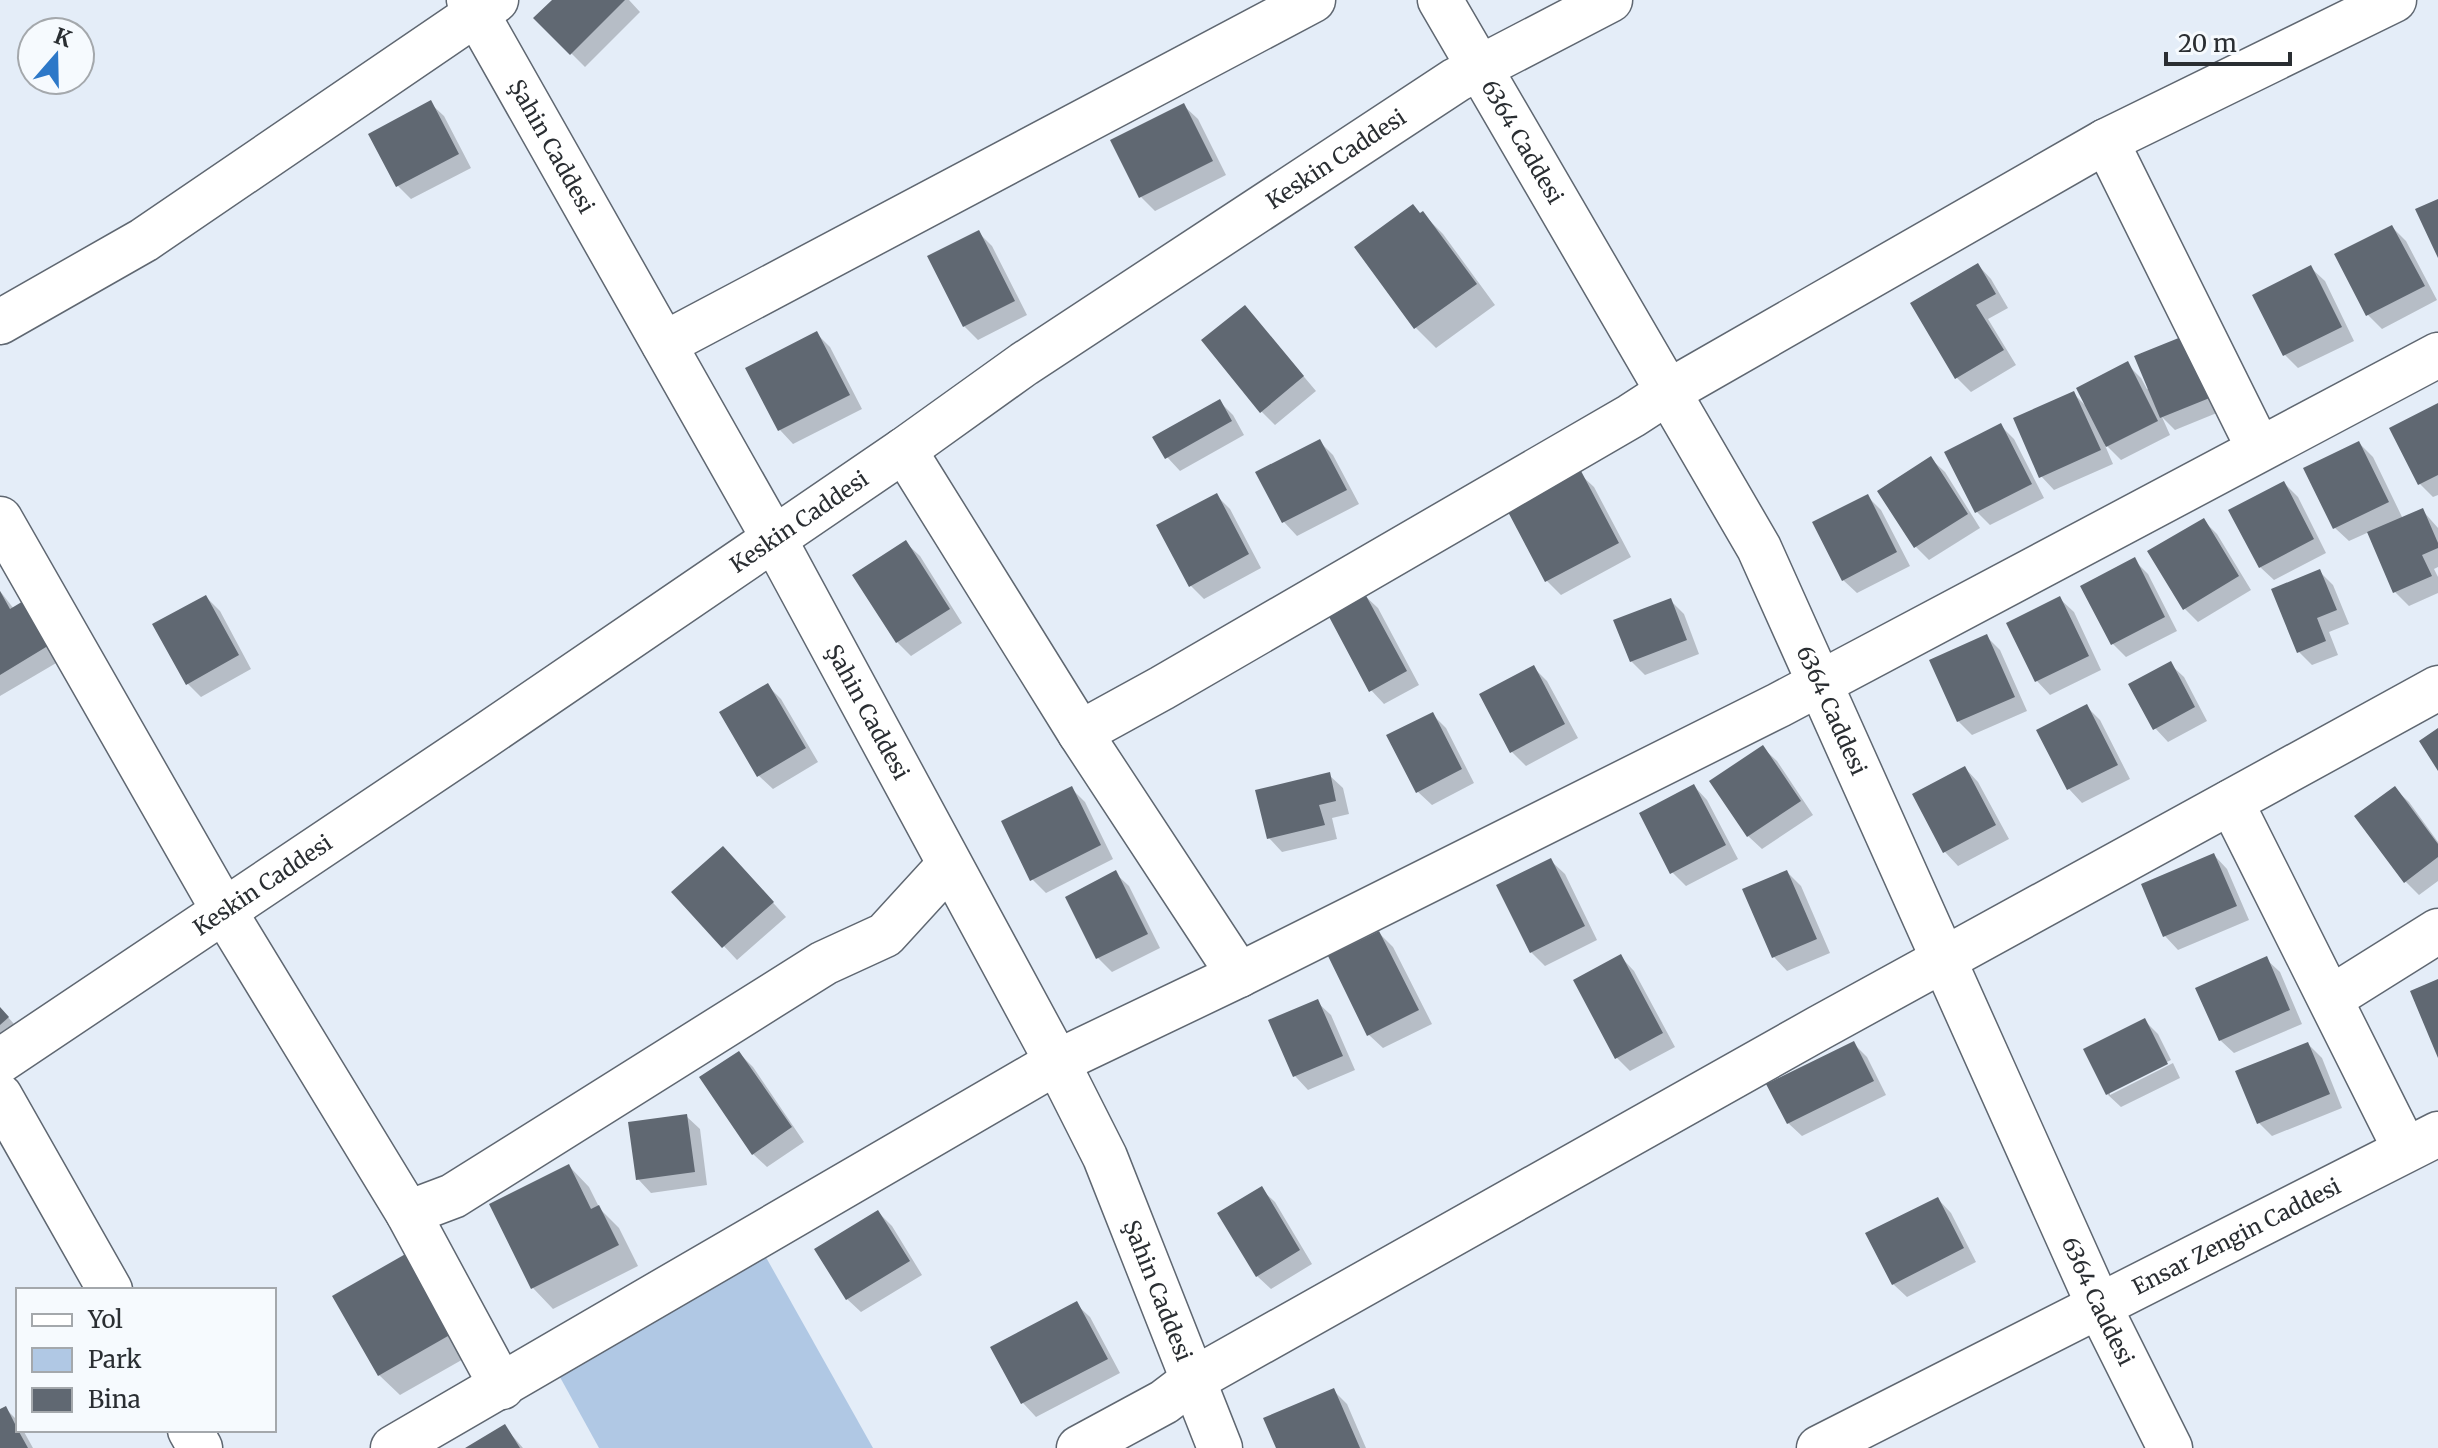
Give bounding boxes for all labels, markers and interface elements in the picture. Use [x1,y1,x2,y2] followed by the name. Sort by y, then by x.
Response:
[16,16,96,96] north arrow
[2166,16,2290,66] scale bar
[50,21,76,53] text: K
[2178,28,2237,59] text: 20 m
[503,74,601,218] street label: Şahin Caddesi
[1475,75,1570,209] street label: 6364 Caddesi
[1261,103,1411,215] street label: Keskin Caddesi
[725,465,873,579] street label: Keskin Caddesi
[820,640,915,784] street label: Şahin Caddesi
[1791,641,1873,779] street label: 6364 Caddesi
[188,829,337,942] street label: Keskin Caddesi
[2128,1172,2345,1301] street label: Ensar Zengin Caddesi
[1117,1216,1198,1365] street label: Şahin Caddesi
[2056,1232,2140,1370] street label: 6364 Caddesi
[16,1288,276,1432] legend
[87,1304,123,1335] text: Yol
[88,1344,142,1375] text: Park
[88,1384,141,1415] text: Bina

